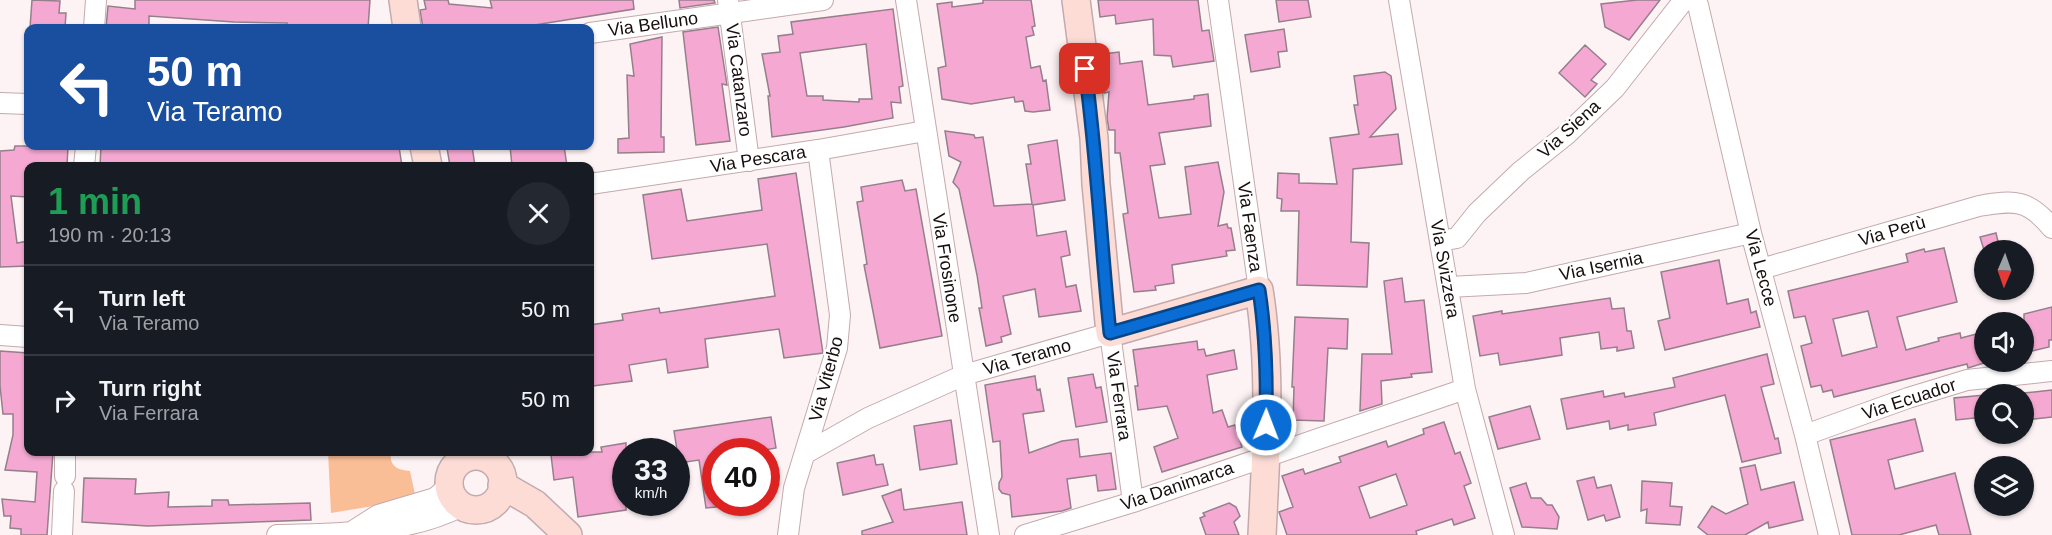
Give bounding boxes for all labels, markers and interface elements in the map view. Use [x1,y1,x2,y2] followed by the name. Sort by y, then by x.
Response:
[607,8,699,40] street label: Via Belluno
[722,22,756,138] street label: Via Catanzaro
[1059,43,1110,94] pin
[48,48,126,126] icon: left
[147,48,243,95] text: 50 m
[1068,52,1101,85] icon: arrive
[1534,95,1605,162] street label: Via Siena
[147,97,283,127] text: Via Teramo
[709,141,808,176] street label: Via Pescara
[48,181,142,222] text: 1 min
[1234,181,1266,274] street label: Via Faenza
[507,182,570,245] button: close
[928,212,966,324] street label: Via Frosinone
[1856,212,1928,250] street label: Via Perù
[1426,218,1464,321] street label: Via Svizzera
[48,224,171,246] text: 190 m · 20:13
[1741,227,1781,309] street label: Via Lecce
[1974,240,2034,300] north arrow
[1974,240,2034,516] map controls
[1557,247,1645,285] street label: Via Isernia
[99,286,185,311] text: Turn left
[48,294,81,327] icon: left
[521,297,570,322] text: 50 m
[99,312,199,334] text: Via Teramo
[1974,312,2034,372] button: sound
[805,334,847,424] street label: Via Viterbo
[981,335,1073,379] street label: Via Teramo
[1103,350,1135,443] street label: Via Ferrara
[1859,374,1959,424] street label: Via Ecuador
[99,376,201,401] text: Turn right
[48,384,81,417] icon: right
[1974,384,2034,444] button: search
[521,387,570,412] text: 50 m
[1234,393,1298,457] position arrow
[99,402,199,424] text: Via Ferrara
[702,438,780,516] speed limit sign: 40
[634,453,668,486] text: 33
[1974,456,2034,516] button: layers
[1118,457,1237,515] street label: Via Danimarca
[635,484,667,501] text: km/h

